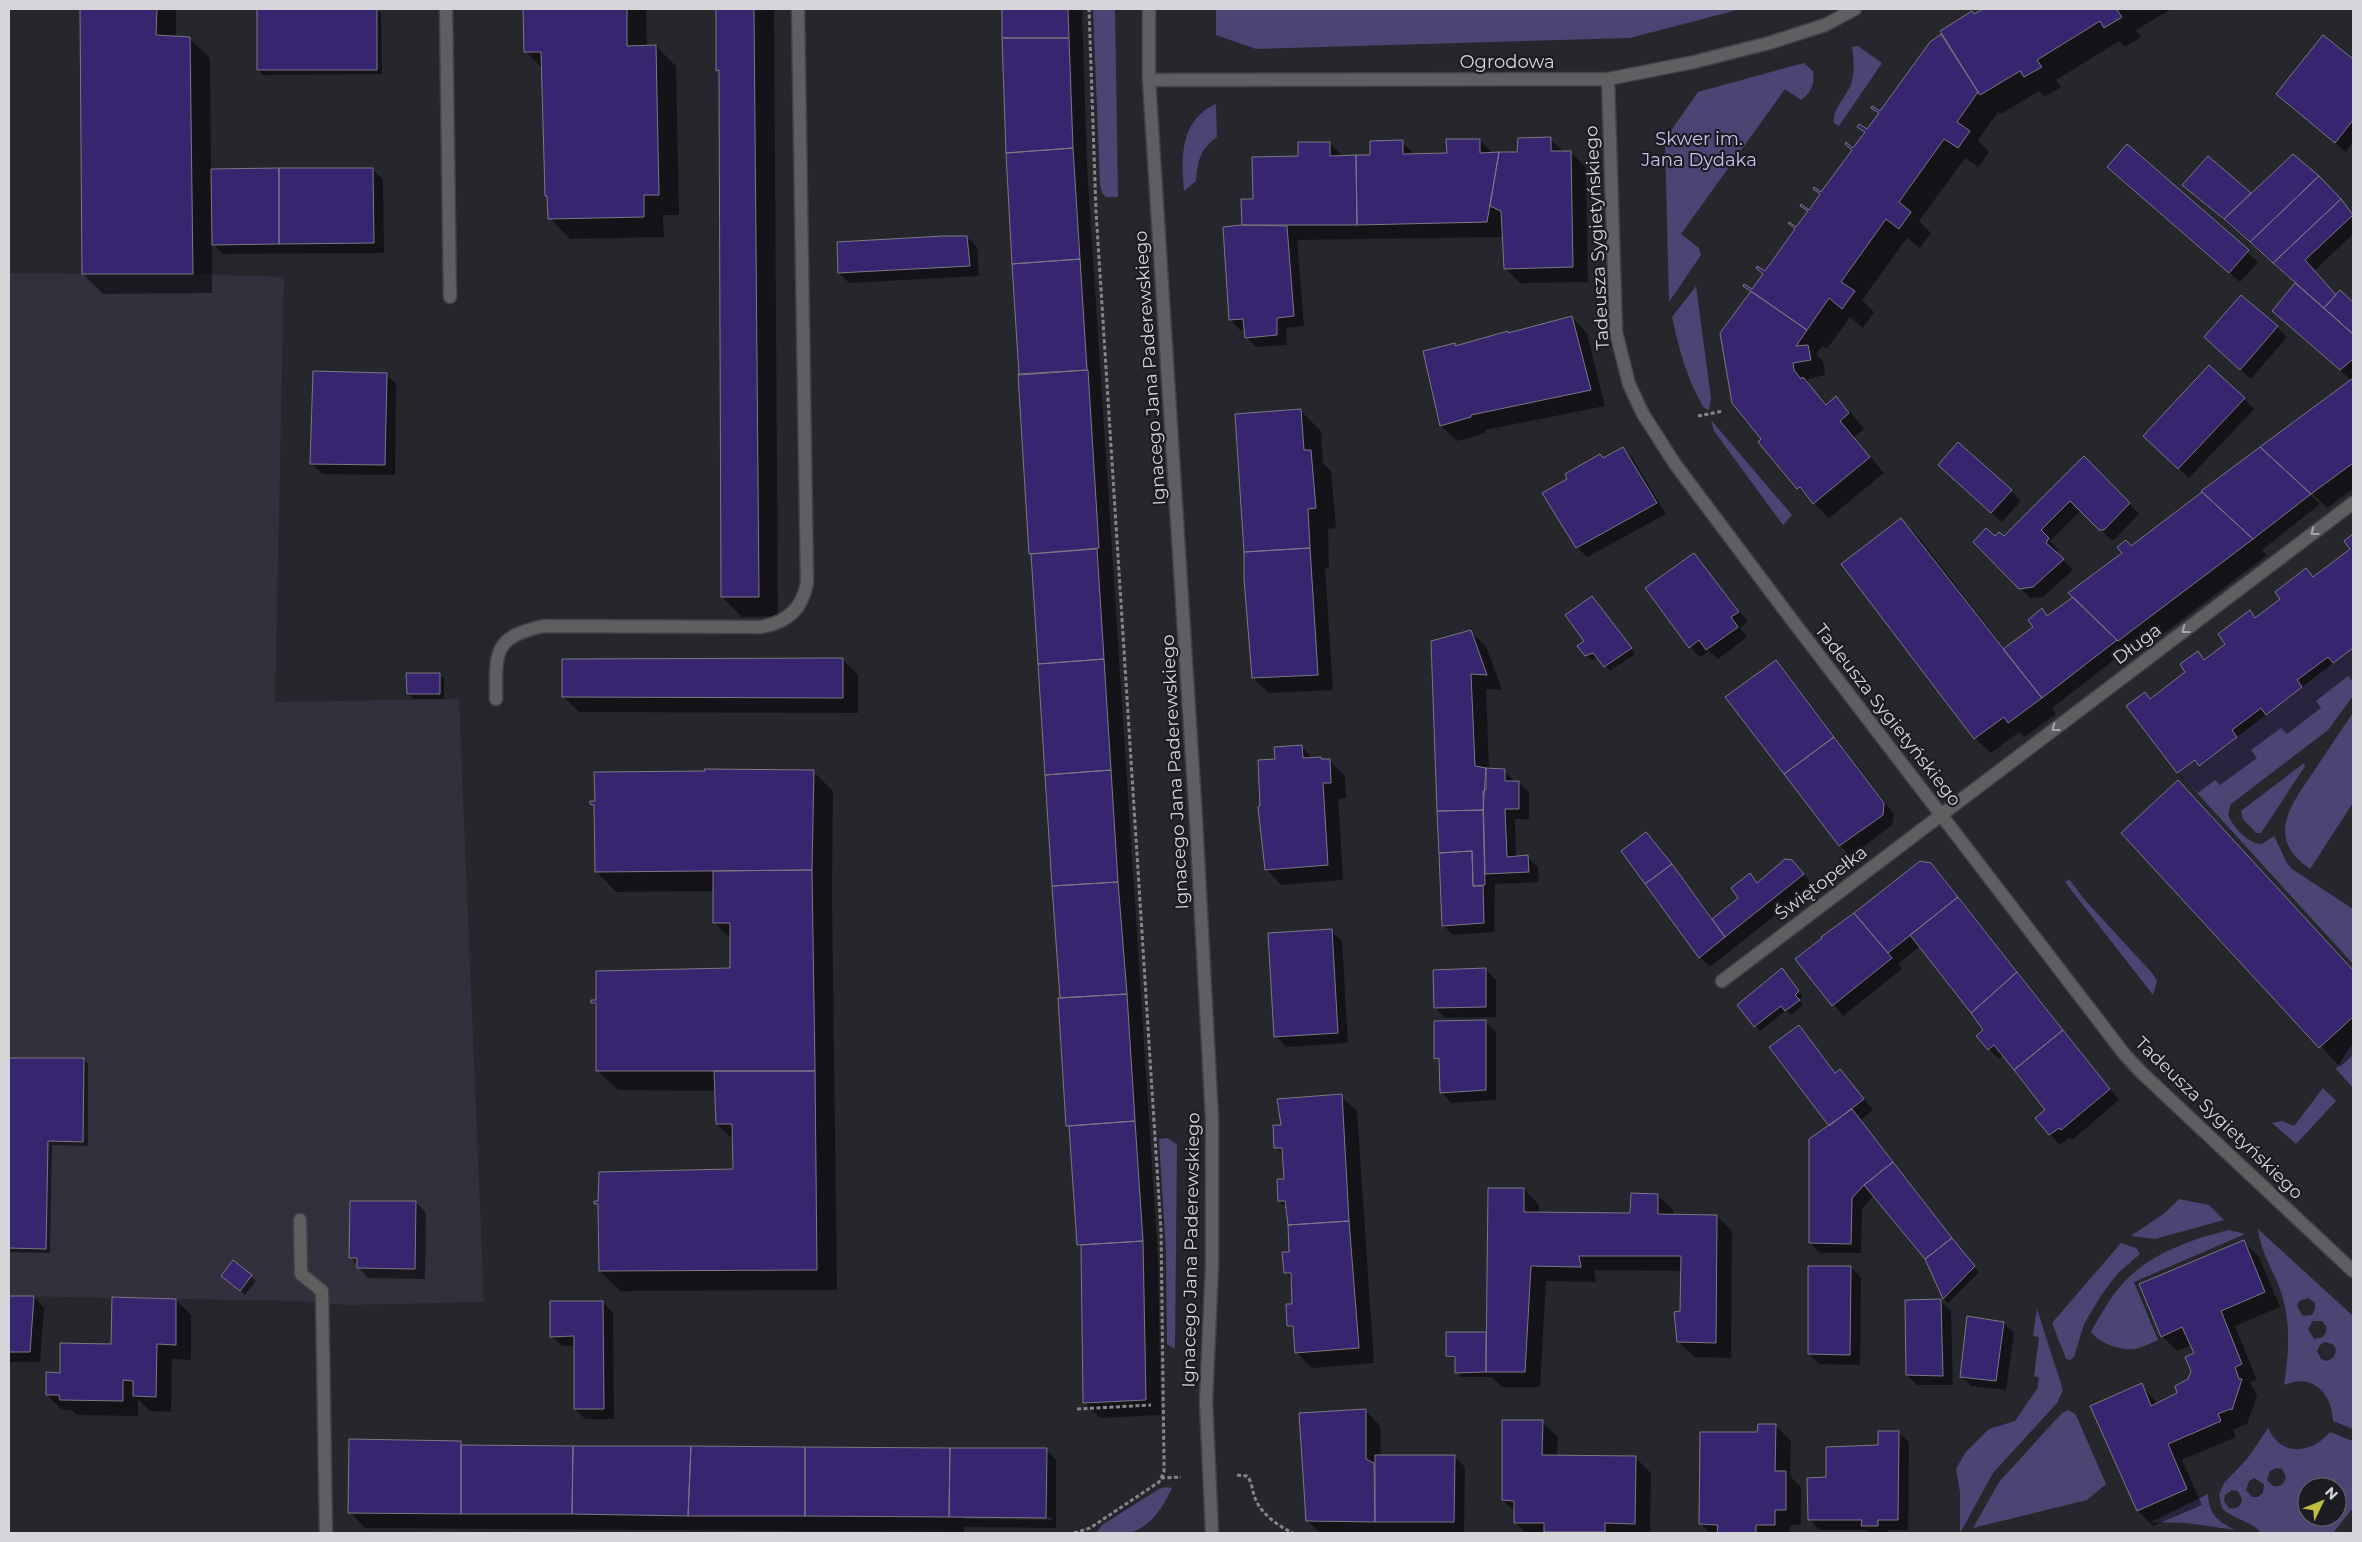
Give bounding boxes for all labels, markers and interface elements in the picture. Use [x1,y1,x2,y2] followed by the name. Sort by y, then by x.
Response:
[1459,51,1555,73] street label: Ogrodowa
[1580,125,1614,351] street label: Tadeusza Sygietyńskiego
[1640,128,1757,171] park label: Skwer im. Jana Dydaka
[1129,230,1171,506] street label: Ignacego Jana Paderewskiego
[2311,527,2320,535] one-way arrow
[2108,619,2166,669] street label: Długa
[1810,620,1966,810] street label: Tadeusza Sygietyńskiego
[2181,624,2191,633] one-way arrow
[1157,634,1193,910] street label: Ignacego Jana Paderewskiego
[2051,722,2061,731] one-way arrow
[1770,841,1872,925] street label: Świętopełka
[2130,1032,2308,1204] street label: Tadeusza Sygietyńskiego
[1178,1112,1204,1388] street label: Ignacego Jana Paderewskiego
[2297,1477,2347,1527] north arrow
[2321,1483,2342,1503] text: N

